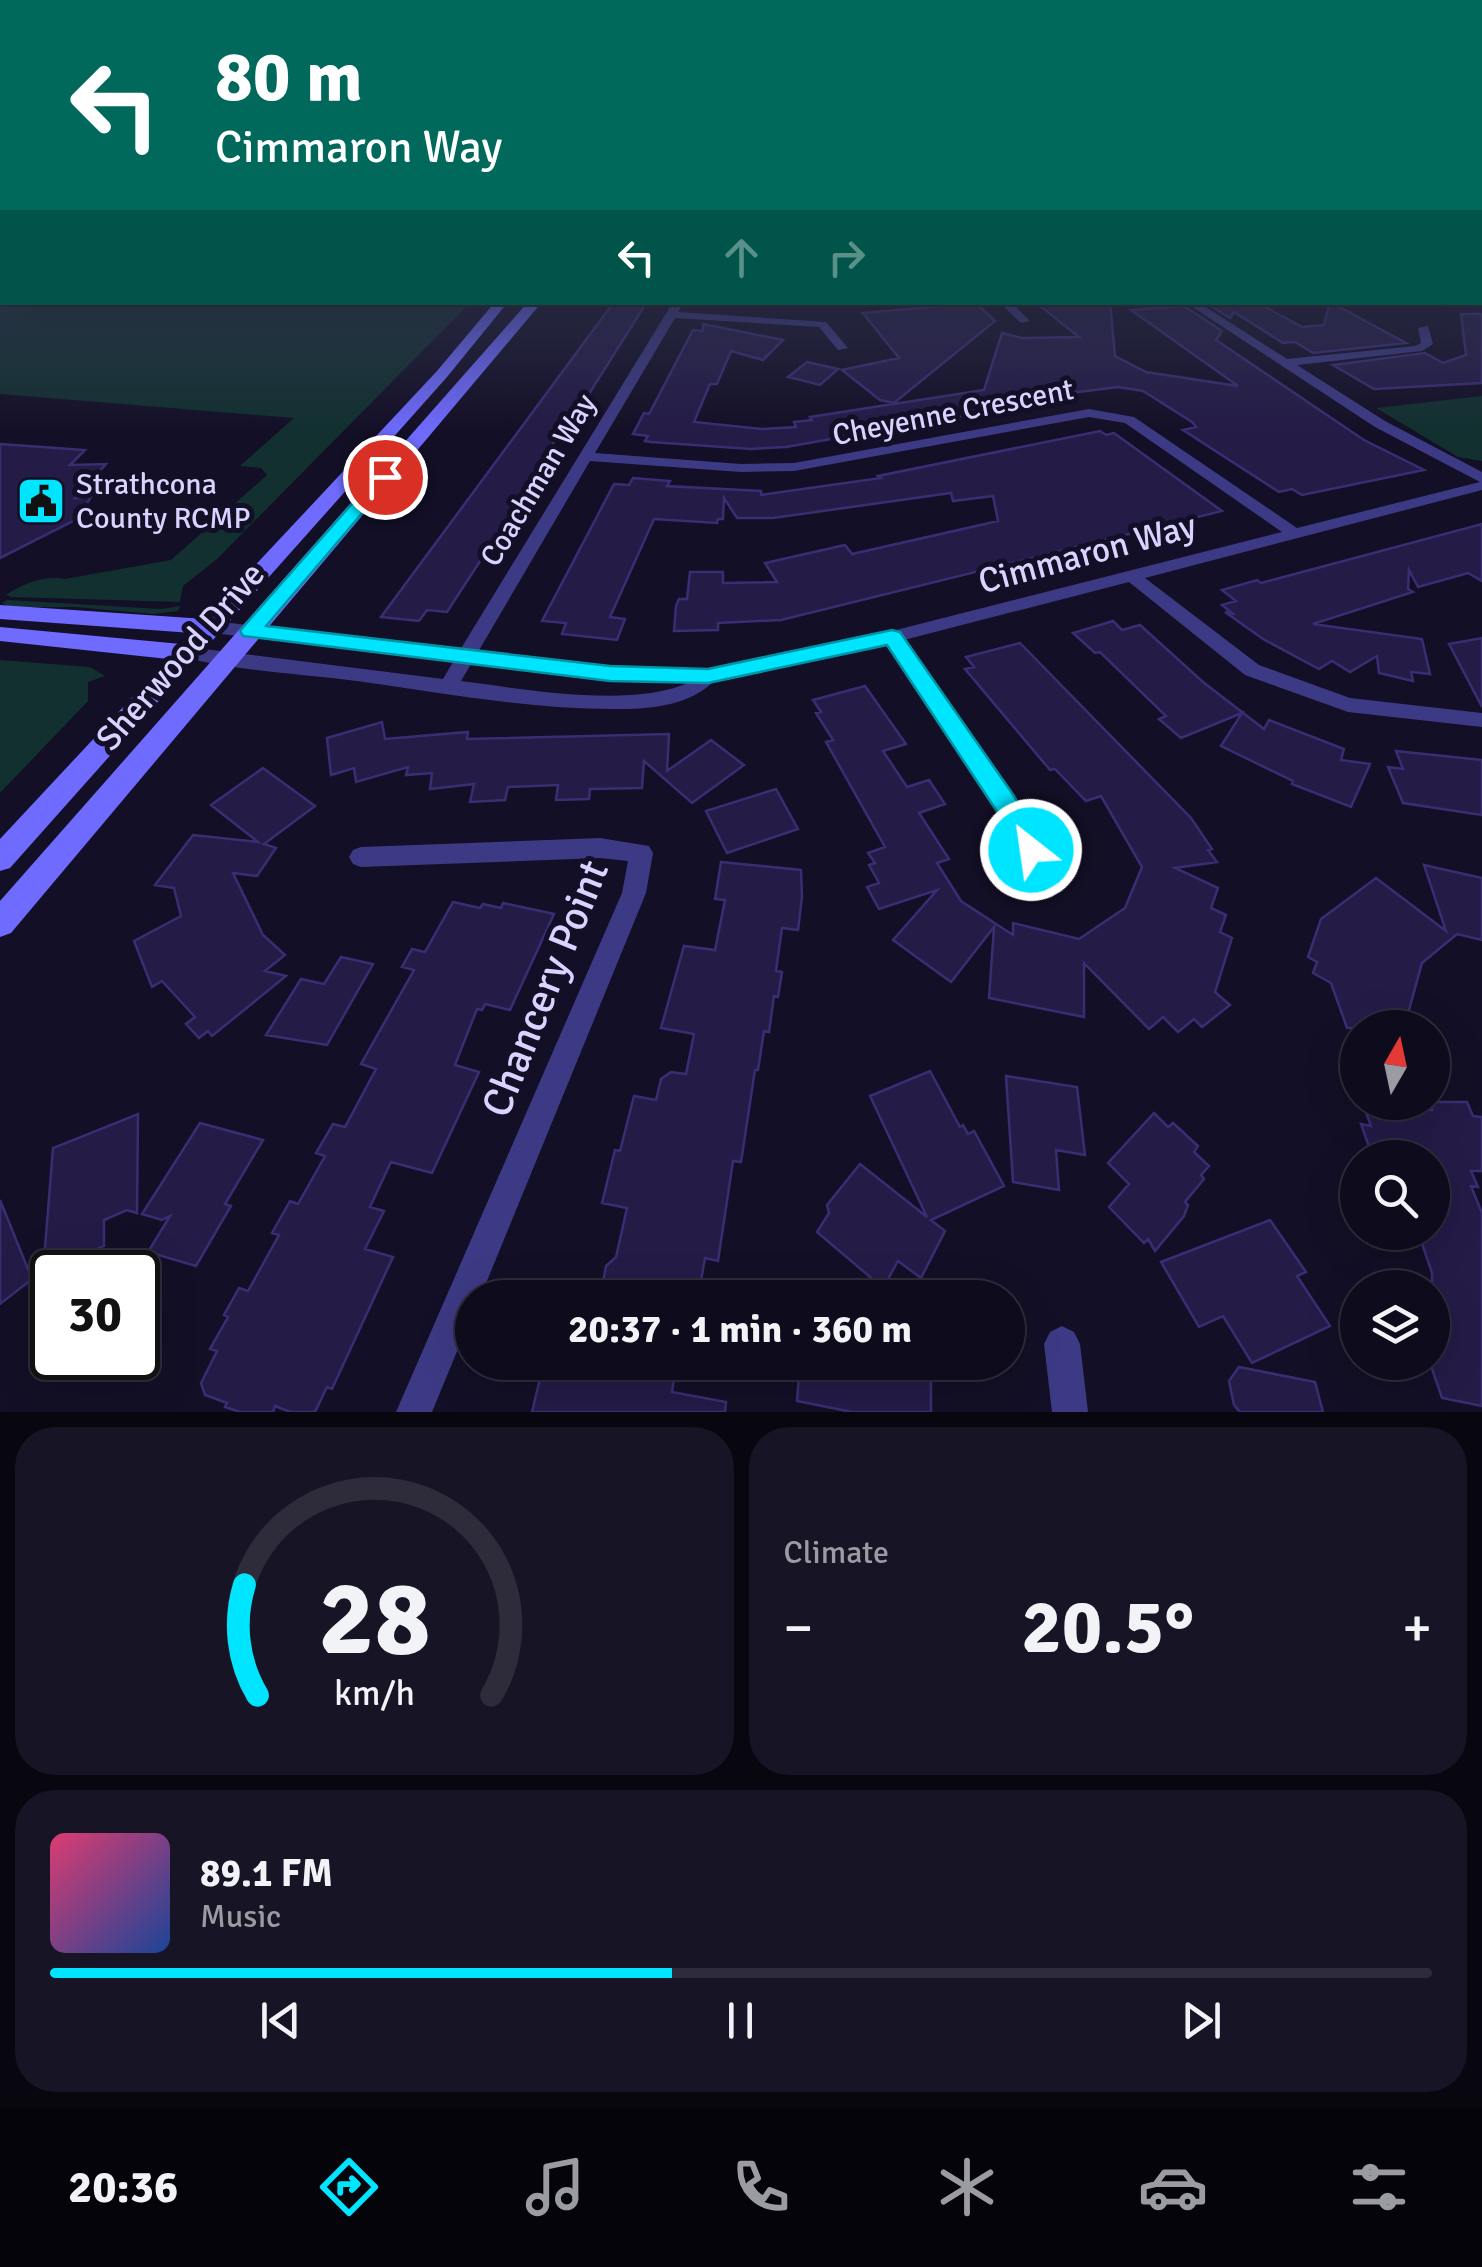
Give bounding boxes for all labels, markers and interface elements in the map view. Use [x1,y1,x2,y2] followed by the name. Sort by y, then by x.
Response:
[215,34,363,120] text: 80 m
[50,40,180,170] icon: left
[215,120,502,175] text: Cimmaron Way
[609,230,664,285] icon: left
[714,230,769,285] icon: ahead
[819,230,874,285] icon: right
[829,371,1077,454] street label: Cheyenne Crescent
[473,387,604,573] street label: Coachman Way
[343,435,428,520] pin
[358,450,413,505] icon: arrive
[76,466,250,537] place label: Strathcona County RCMP
[15,475,67,527] public building icon: Strathcona County RCMP
[974,504,1201,603] street label: Cimmaron Way
[87,553,274,759] street label: Sherwood Drive
[979,798,1083,902] position arrow
[471,853,620,1124] street label: Chancery Point
[1340,1010,1450,1120] north arrow
[1340,1010,1450,1380] map controls
[1340,1140,1450,1250] button: search
[30,1250,160,1380] speed limit sign: 30
[1340,1270,1450,1380] button: layers
[568,1306,912,1353] text: 20:37 · 1 min · 360 m
[784,1533,889,1572] text: Climate
[318,1555,430,1683] text: 28
[1021,1581,1194,1674] text: 20.5°
[784,1594,813,1662] text: −
[1402,1594,1432,1662] text: +
[334,1671,415,1715] text: km/h
[200,1850,333,1897] text: 89.1 FM
[200,1897,281,1936] text: Music
[253,1993,308,2048] icon: previous
[713,1993,768,2048] icon: pause
[1174,1993,1229,2048] icon: next
[314,2152,384,2222] icon: directions
[520,2152,590,2222] icon: music
[726,2152,796,2222] icon: phone
[932,2152,1002,2222] icon: climate
[1138,2152,1208,2222] icon: car
[1344,2152,1414,2222] icon: filters
[68,2160,178,2215] text: 20:36

